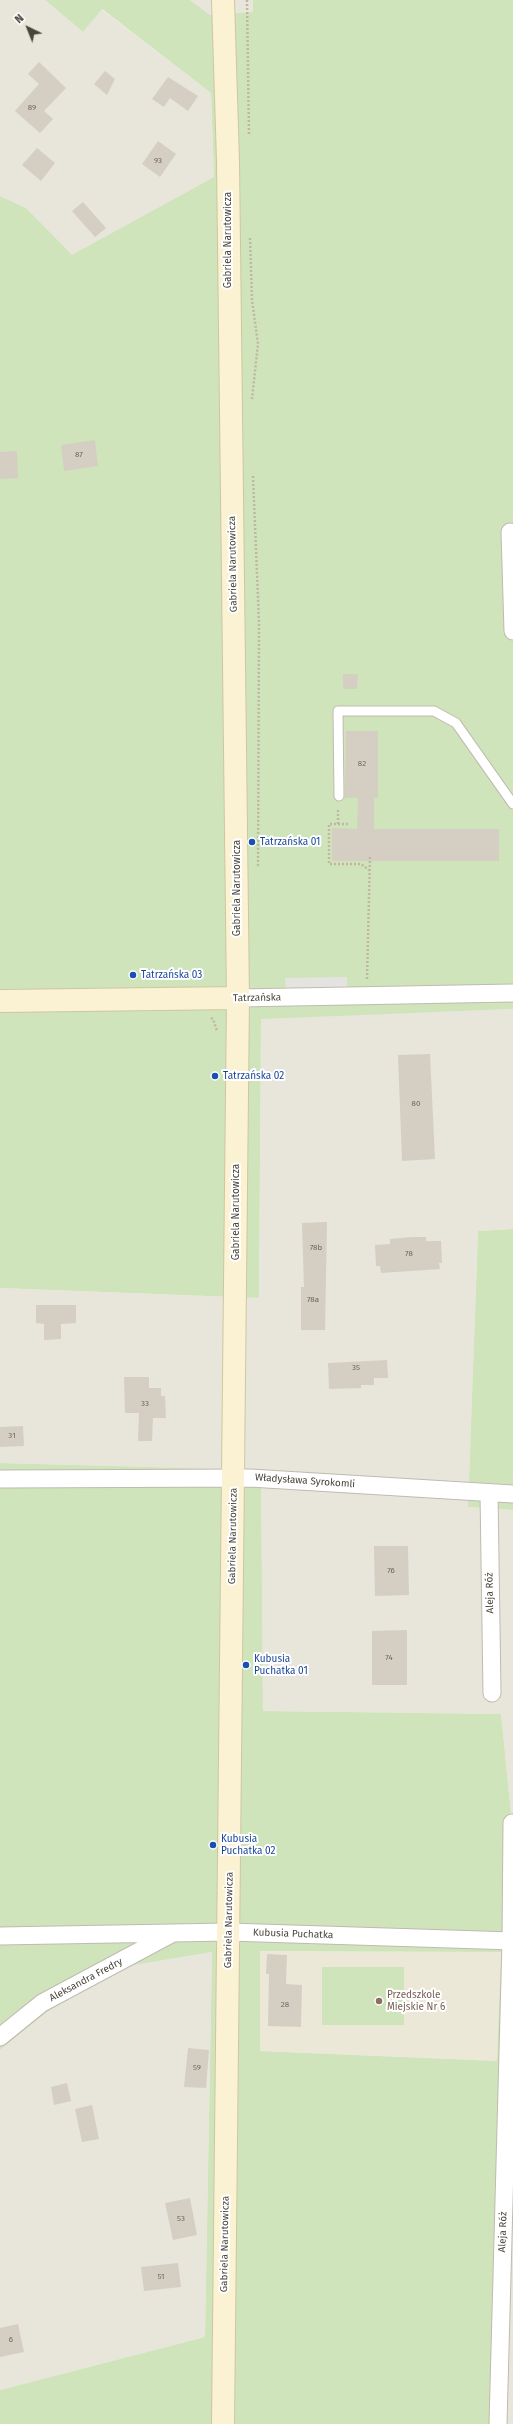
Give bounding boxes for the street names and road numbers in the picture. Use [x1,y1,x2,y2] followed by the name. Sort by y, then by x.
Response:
[222,192,234,288] street label: Gabriela Narutowicza
[226,516,240,612] street label: Gabriela Narutowicza
[231,840,243,936] street label: Gabriela Narutowicza
[233,992,281,1004] street label: Tatrzańska
[230,1164,242,1260] street label: Gabriela Narutowicza
[254,1472,356,1490] street label: Władysława Syrokomli
[226,1488,240,1584] street label: Gabriela Narutowicza
[484,1572,496,1614] street label: Aleja Róż
[222,1872,236,1968] street label: Gabriela Narutowicza
[253,1927,333,1941] street label: Kubusia Puchatka
[47,1956,125,2004] street label: Aleksandra Fredry
[218,2196,232,2292] street label: Gabriela Narutowicza
[496,2211,510,2253] street label: Aleja Róż

